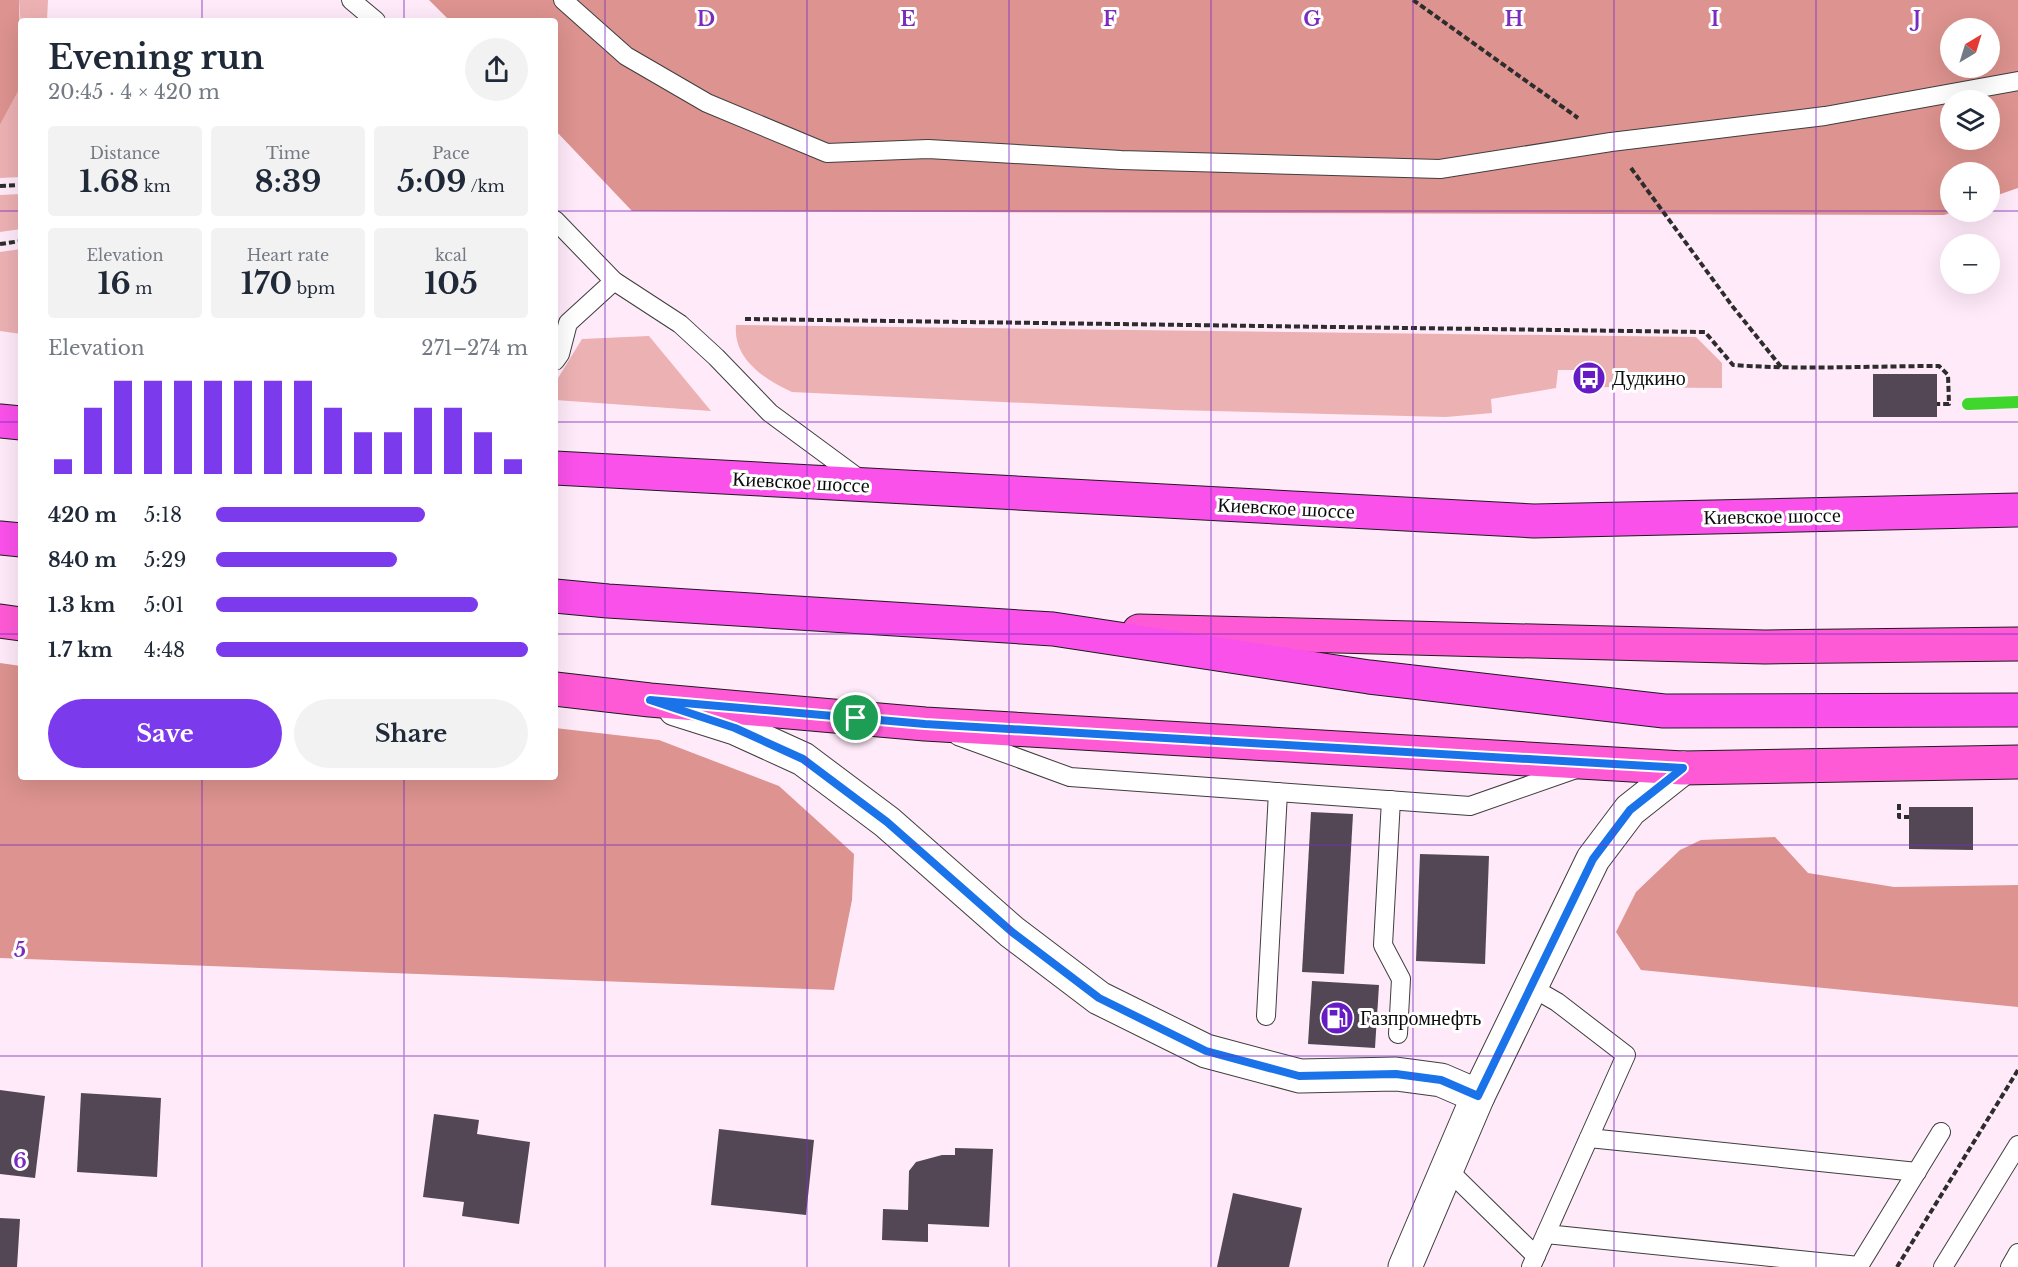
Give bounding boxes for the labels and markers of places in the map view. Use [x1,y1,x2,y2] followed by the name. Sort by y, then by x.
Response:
[1571,360,1607,396] bus stop icon: Дудкино
[1612,366,1686,390] place label: Дудкино
[830,692,881,743] pin
[1319,1000,1355,1036] fuel station icon: Газпромнефть
[1360,1006,1481,1030] place label: Газпромнефть

